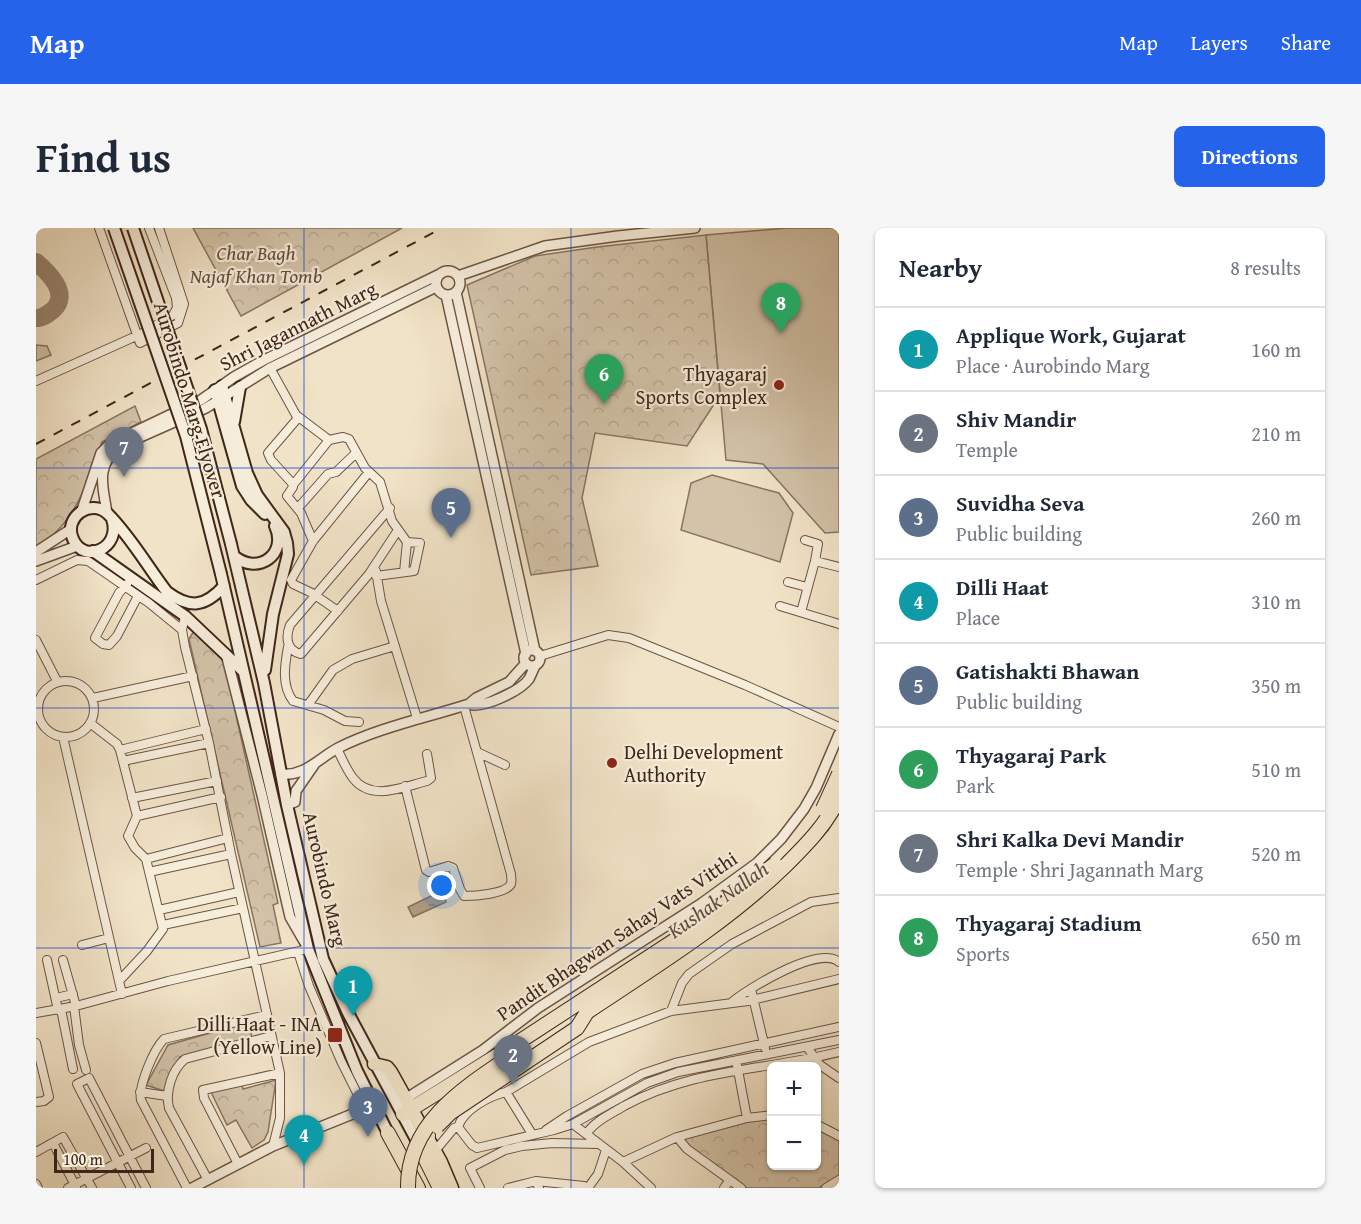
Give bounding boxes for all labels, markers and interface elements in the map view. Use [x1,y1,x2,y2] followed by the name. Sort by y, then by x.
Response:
[30,22,84,63] text: Map
[1119,27,1158,58] text: Map
[1191,27,1248,58] text: Layers
[1281,27,1331,58] text: Share
[36,126,171,187] text: Find us
[1174,126,1325,187] button: Directions
[189,238,322,290] park label: Char Bagh Najaf Khan Tomb
[899,248,982,287] text: Nearby
[1230,253,1301,282] text: 8 results
[214,273,381,378] street label: Shri Jagannath Marg
[762,284,800,333] pin: 8
[147,298,234,502] street label: Aurobindo Marg Flyover
[956,319,1186,351] text: Applique Work, Gujarat
[913,335,924,364] text: 1
[1251,335,1301,364] text: 160 m
[956,351,1150,380] text: Place · Aurobindo Marg
[584,354,624,404] pin: 6
[636,359,768,411] place label: Thyagaraj Sports Complex
[772,378,786,392] marker: Thyagaraj Sports Complex
[956,403,1076,435] text: Shiv Mandir
[913,419,924,448] text: 2
[1251,419,1301,448] text: 210 m
[104,428,143,477] pin: 7
[956,435,1018,464] text: Temple
[956,487,1085,519] text: Suvidha Seva
[432,488,470,538] pin: 5
[913,503,924,532] text: 3
[1251,503,1301,532] text: 260 m
[956,519,1082,548] text: Public building
[956,571,1049,603] text: Dilli Haat
[913,587,924,616] text: 4
[1251,587,1301,616] text: 310 m
[956,603,1000,632] text: Place
[956,655,1139,687] text: Gatishakti Bhawan
[913,671,924,700] text: 5
[1251,671,1301,700] text: 350 m
[956,687,1082,716] text: Public building
[624,737,783,789] place label: Delhi Development Authority
[956,739,1106,771] text: Thyagaraj Park
[913,755,924,784] text: 6
[1251,755,1301,784] text: 510 m
[605,756,619,770] marker: Delhi Development Authority
[956,771,995,800] text: Park
[296,809,355,949] street label: Aurobindo Marg
[956,823,1184,855] text: Shri Kalka Devi Mandir
[913,839,924,868] text: 7
[1251,839,1301,868] text: 520 m
[491,844,743,1027] street label: Pandit Bhagwan Sahay Vats Vitthi
[660,853,775,946] water label: Kushak Nallah
[956,855,1203,884] text: Temple · Shri Jagannath Marg
[427,871,456,900] your location
[956,907,1142,939] text: Thyagaraj Stadium
[913,923,924,952] text: 8
[1251,923,1301,952] text: 650 m
[956,939,1010,968] text: Sports
[334,966,372,1016] pin: 1
[197,1009,322,1061] place label: Dilli Haat - INA (Yellow Line)
[326,1026,344,1044] marker: Dilli Haat - INA (Yellow Line)
[494,1036,532,1085] pin: 2
[767,1062,821,1170] map controls
[767,1062,821,1116] button: +
[348,1088,388,1137] pin: 3
[284,1116,324,1165] pin: 4
[767,1116,821,1170] button: −
[54,1146,154,1174] scale bar
[63,1147,103,1171] text: 100 m

